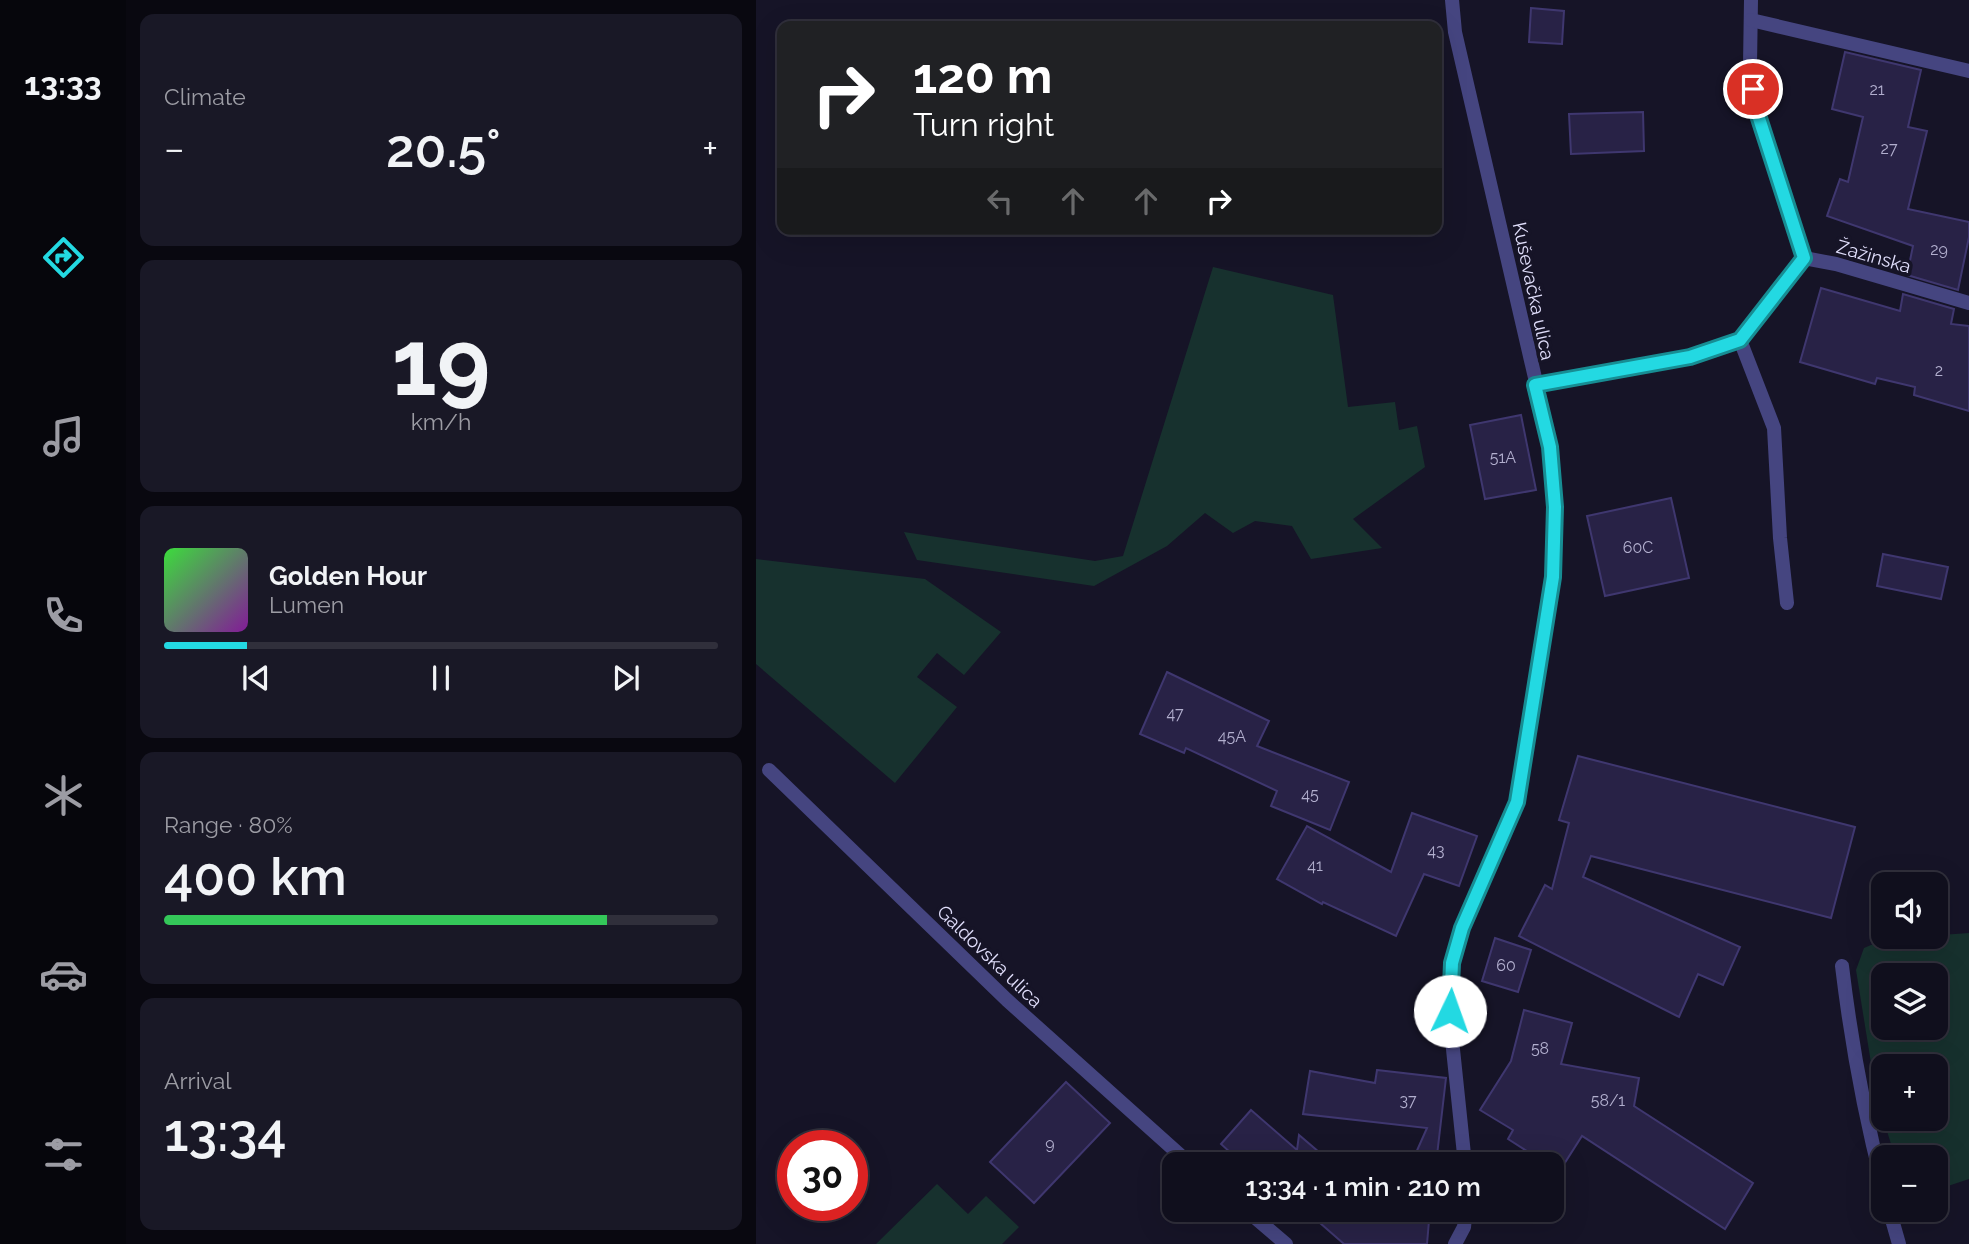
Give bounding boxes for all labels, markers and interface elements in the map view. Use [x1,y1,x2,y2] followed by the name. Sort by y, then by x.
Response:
[913,47,1052,104] text: 120 m
[798,49,889,140] icon: right
[1723,59,1783,119] pin
[24,65,102,102] text: 13:33
[1734,70,1772,108] icon: arrive
[1869,80,1885,99] house number: 21
[164,83,246,110] text: Climate
[913,106,1054,143] text: Turn right
[386,118,501,179] text: 20.5°
[164,126,184,171] text: −
[702,126,718,171] text: +
[1881,139,1898,158] house number: 27
[981,182,1019,220] icon: left
[1054,182,1092,220] icon: ahead
[1127,182,1165,220] icon: ahead
[1200,182,1238,220] icon: right
[1509,220,1559,362] street label: Kuševačka ulica
[39,233,88,282] icon: directions
[1834,235,1914,277] street label: Žažinska
[1930,240,1948,259] house number: 29
[392,309,490,416] text: 19
[1935,361,1943,380] house number: 2
[411,408,471,435] text: km/h
[39,412,88,461] icon: music
[1490,448,1516,467] house number: 51A
[1623,538,1653,557] house number: 60C
[269,561,427,591] text: Golden Hour
[39,591,88,640] icon: phone
[269,591,344,618] text: Lumen
[237,659,275,697] icon: previous
[422,659,460,697] icon: pause
[607,659,645,697] icon: next
[1166,704,1184,723] house number: 47
[1218,727,1246,746] house number: 45A
[39,771,88,820] icon: climate
[1301,785,1319,804] house number: 45
[164,811,293,838] text: Range · 80%
[1427,841,1445,860] house number: 43
[164,846,347,907] text: 400 km
[1307,856,1323,875] house number: 41
[1871,872,1948,1222] map controls
[1871,872,1948,949] button: sound
[933,900,1047,1012] street label: Galdovska ulica
[39,950,88,999] icon: car
[1496,956,1516,975] house number: 60
[1871,963,1948,1040] button: layers
[1413,974,1487,1048] position arrow
[1531,1039,1549,1058] house number: 58
[1871,1054,1948,1131] button: +
[164,1067,231,1094] text: Arrival
[1399,1091,1417,1110] house number: 37
[1591,1091,1625,1110] house number: 58/1
[164,1102,287,1163] text: 13:34
[39,1130,88,1179] icon: filters
[777,1130,868,1221] speed limit sign: 30
[1045,1134,1055,1153] house number: 9
[1871,1145,1948,1222] button: −
[1245,1172,1481,1202] text: 13:34 · 1 min · 210 m

